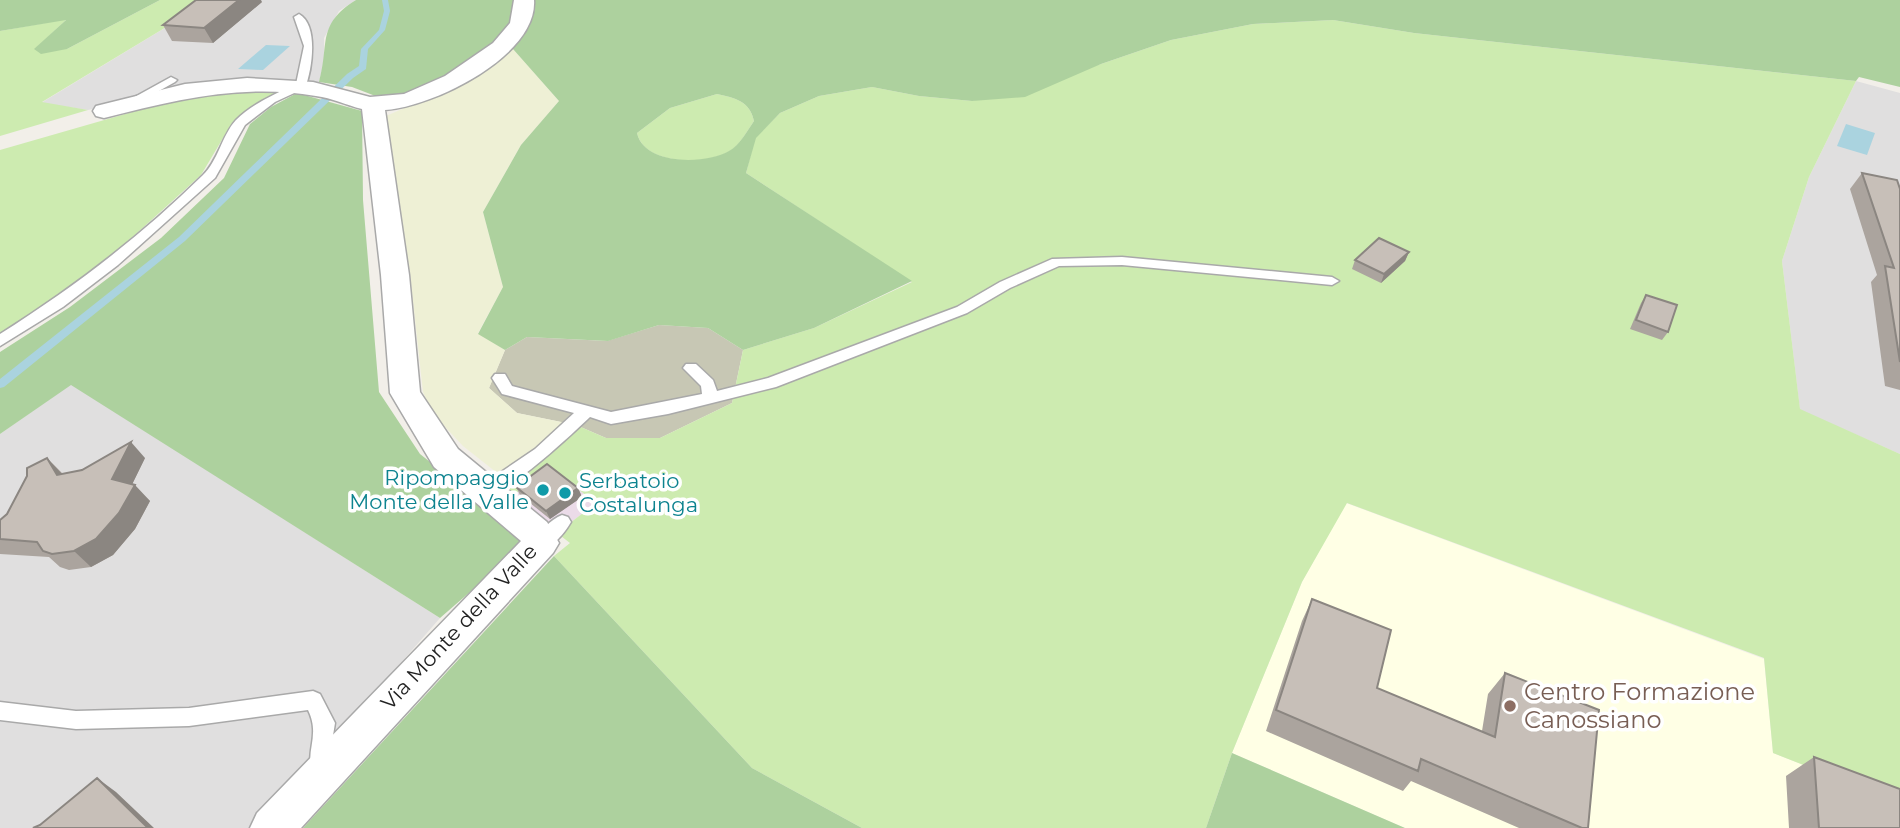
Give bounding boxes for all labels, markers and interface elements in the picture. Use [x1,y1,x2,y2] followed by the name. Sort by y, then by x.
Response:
[349,465,529,514] place label: Ripompaggio Monte della Valle
[579,468,698,517] place label: Serbatoio Costalunga
[535,482,551,498] marker: Ripompaggio Monte della Valle
[557,485,573,501] marker: Serbatoio Costalunga
[375,539,542,715] street label: Via Monte della Valle
[1524,677,1755,734] place label: Centro Formazione Canossiano
[1502,698,1518,714] marker: Centro Formazione Canossiano

